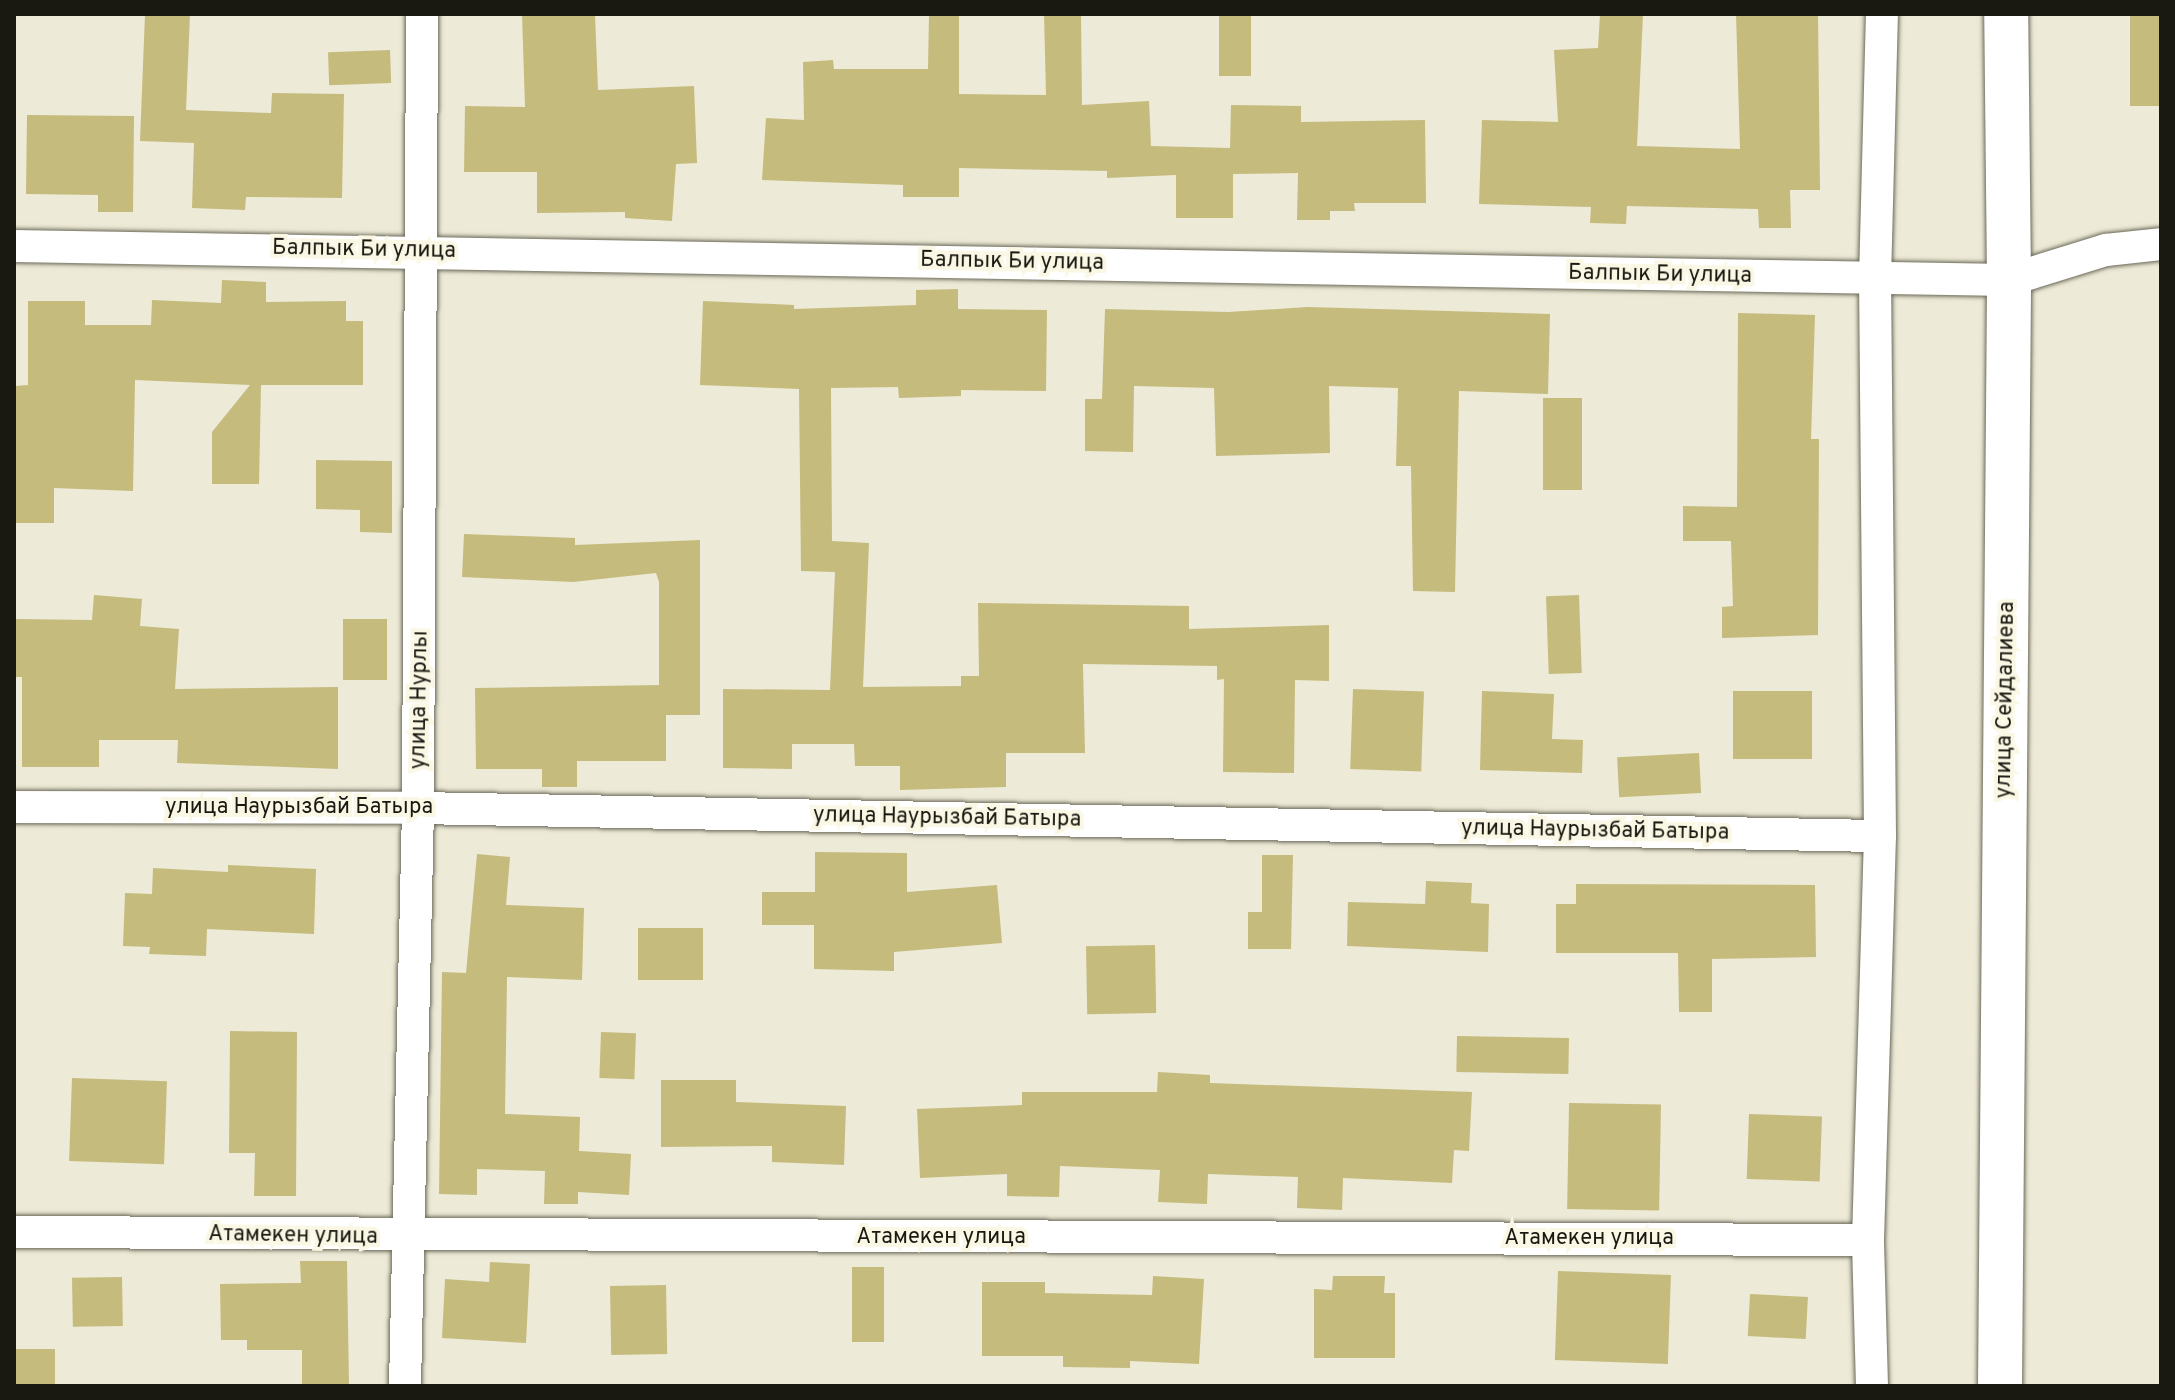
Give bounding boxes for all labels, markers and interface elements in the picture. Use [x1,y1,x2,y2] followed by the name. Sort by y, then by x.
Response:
[272,235,456,265] street label: Балпык Би улица
[920,247,1104,277] street label: Балпык Би улица
[1568,260,1752,290] street label: Балпык Би улица
[1991,601,2021,799] street label: улица Сейдалиева
[406,630,434,770] street label: улица Нурлы
[165,795,433,821] street label: улица Наурызбай Батыра
[813,802,1081,834] street label: улица Наурызбай Батыра
[1461,815,1729,847] street label: улица Наурызбай Батыра
[208,1221,378,1251] street label: Атамекен улица
[856,1225,1026,1251] street label: Атамекен улица
[1504,1226,1674,1252] street label: Атамекен улица

